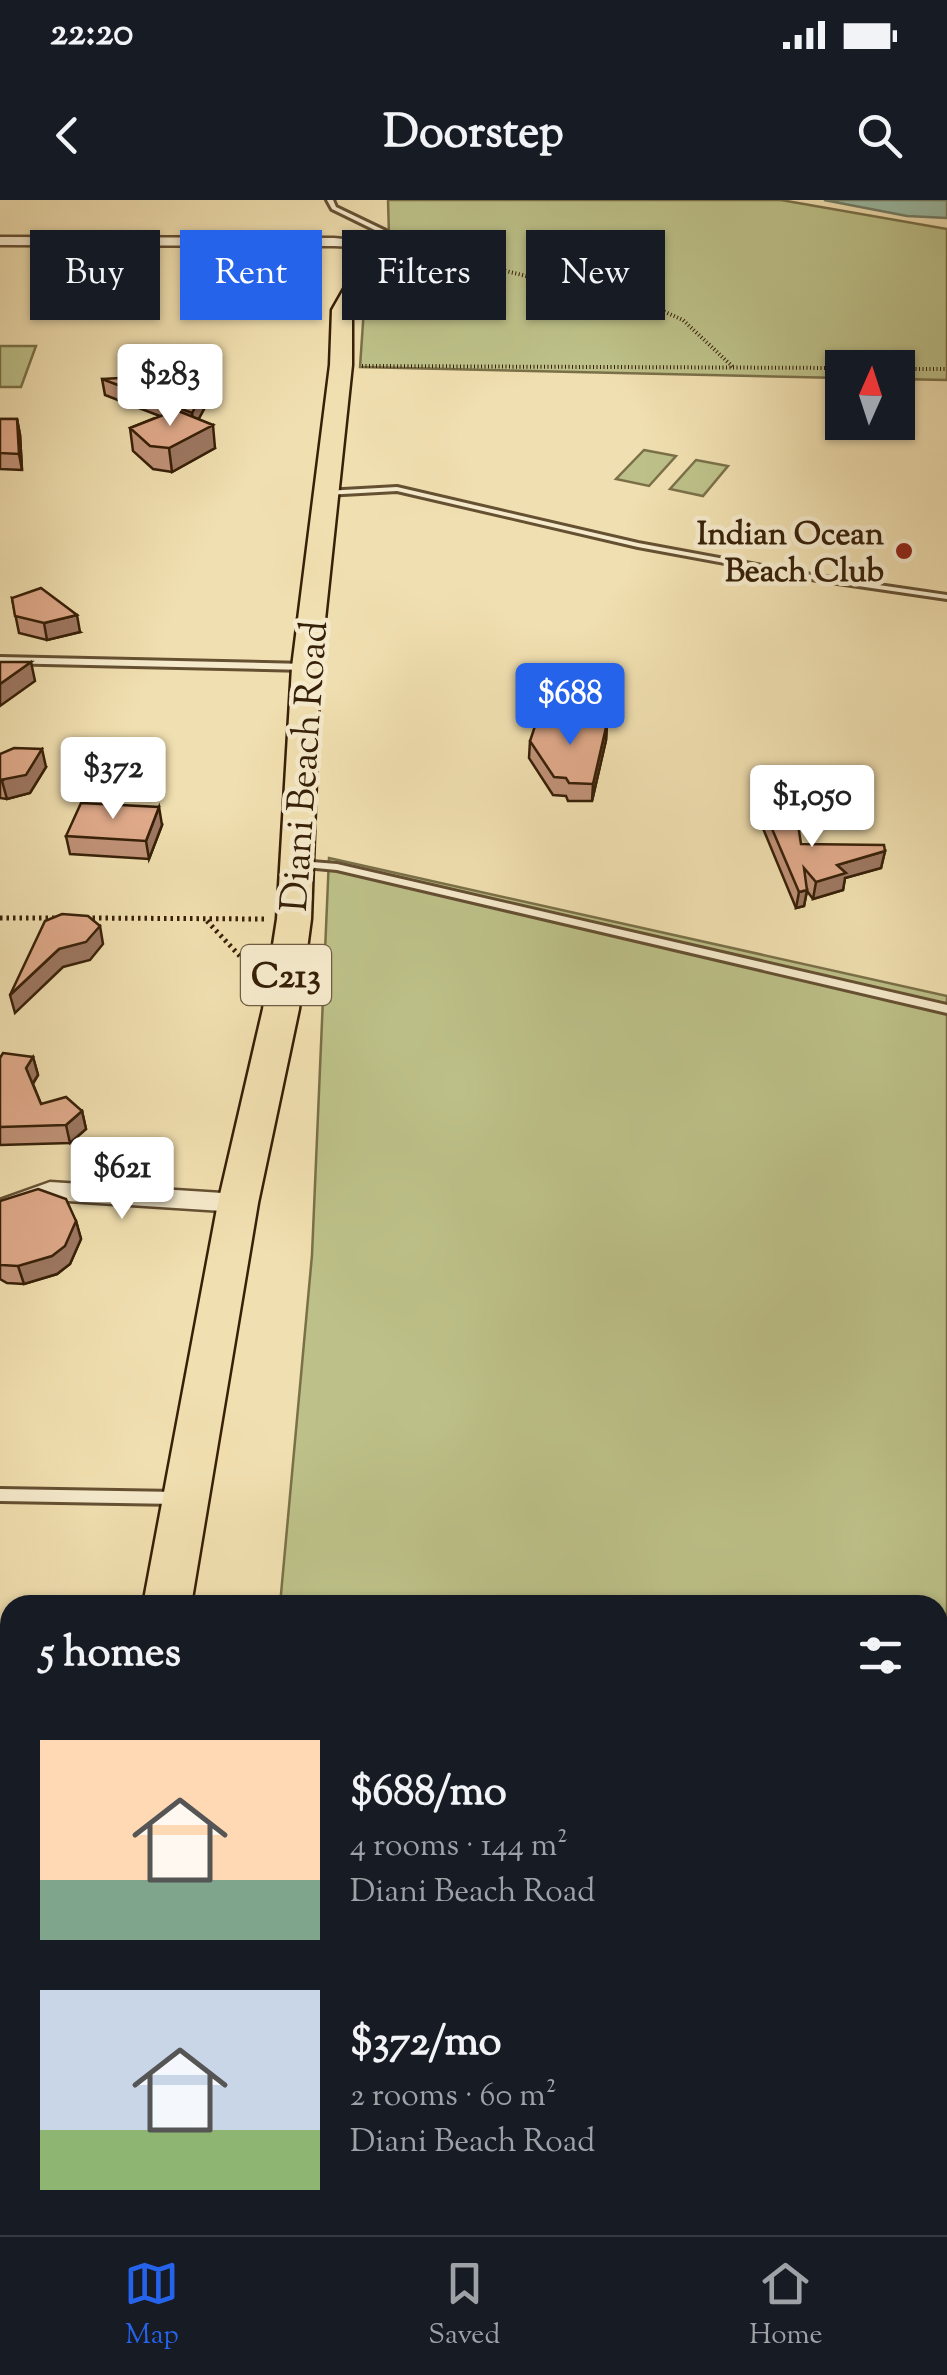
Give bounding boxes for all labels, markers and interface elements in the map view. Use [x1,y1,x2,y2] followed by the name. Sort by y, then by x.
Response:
[50,8,133,62] text: 22:20
[383,103,564,168] text: Doorstep
[40,108,95,163] icon: back
[852,108,907,163] icon: search
[30,230,160,320] chip: Buy
[180,230,322,320] chip: Rent
[342,230,506,320] chip: Filters
[526,230,665,320] chip: New
[111,344,229,429] pin: $283
[825,350,915,440] north arrow
[825,350,915,440] map controls
[140,353,200,399] text: $283
[697,513,884,596] place label: Indian Ocean Beach Club
[893,540,915,562] marker: Indian Ocean Beach Club
[270,619,344,913] street label: Diani Beach Road
[511,663,629,748] pin: $688
[538,672,602,718] text: $688
[54,737,172,822] pin: $372
[83,746,143,792] text: $372
[731,765,893,850] pin: $1,050
[772,774,852,820] text: $1,050
[241,945,331,1005] road number: C213
[63,1137,181,1222] pin: $621
[93,1146,151,1192] text: $621
[40,1625,181,1685] text: 5 homes
[853,1628,908,1683] icon: filters
[350,1764,507,1824] text: $688/mo
[120,1780,240,1900] icon: home
[350,1824,568,1870] text: 4 rooms · 144 m²
[350,1870,595,1916] text: Diani Beach Road
[350,2014,502,2074] text: $372/mo
[120,2030,240,2150] icon: home
[350,2074,556,2120] text: 2 rooms · 60 m²
[350,2120,595,2166] text: Diani Beach Road
[124,2256,179,2356] tab: Map
[428,2256,500,2356] tab: Saved
[749,2256,823,2356] tab: Home

